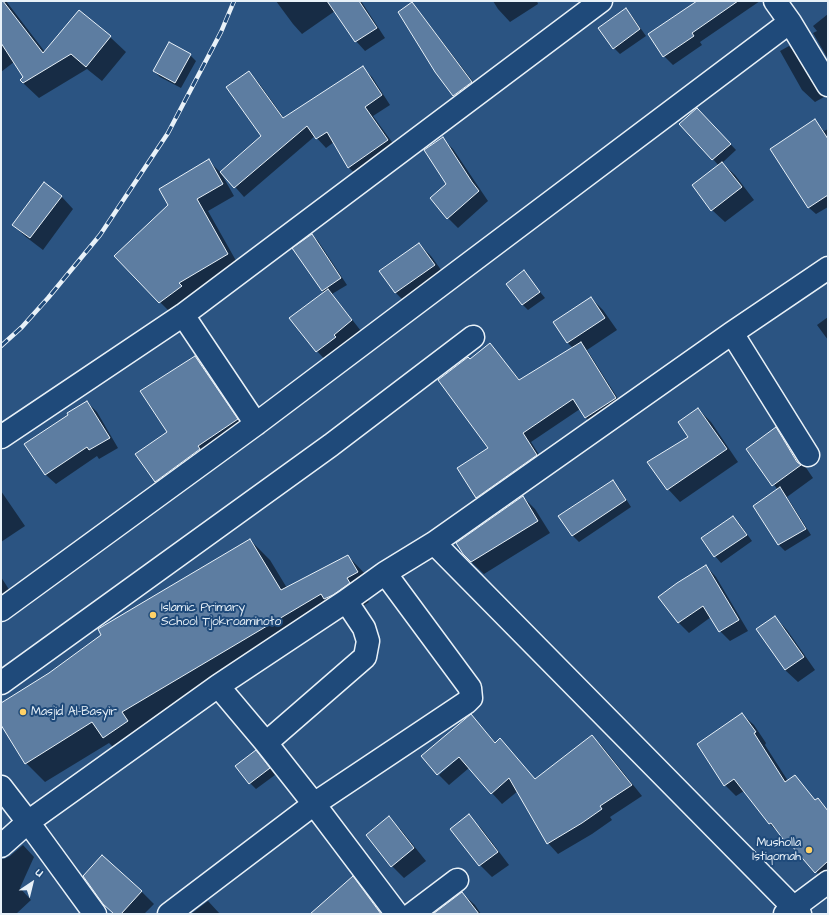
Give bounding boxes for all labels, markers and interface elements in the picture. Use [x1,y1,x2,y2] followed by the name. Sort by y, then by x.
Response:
[161,601,281,629] place label: Islamic Primary School Tjokroaminoto
[148,610,158,620] marker: Islamic Primary School Tjokroaminoto
[31,705,117,719] place label: Masjid Al-Basyir
[18,707,28,717] marker: Masjid Al-Basyir
[752,836,801,864] place label: Musholla Istiqomah
[804,845,814,855] marker: Musholla Istiqomah
[12,863,52,903] north arrow
[32,865,46,881] text: U

